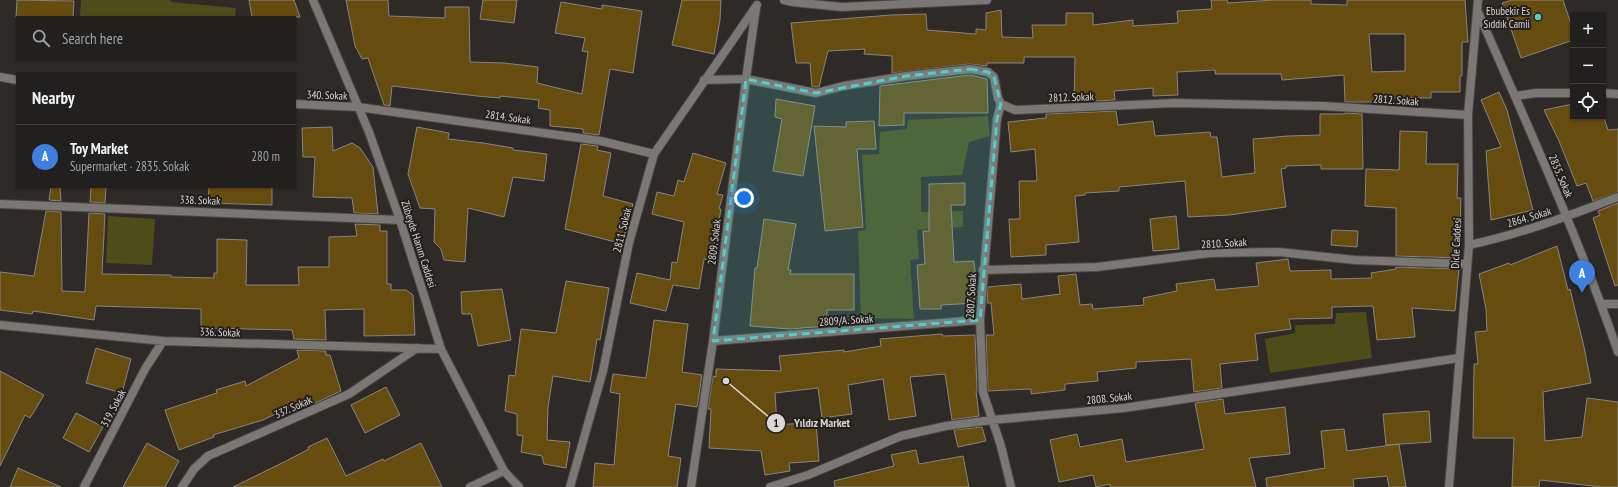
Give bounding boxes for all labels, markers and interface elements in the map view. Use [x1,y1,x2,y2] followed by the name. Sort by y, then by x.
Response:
[1483,4,1530,31] place label: Ebubekir Es Sıddık Camii
[1533,12,1543,22] marker: Ebubekir Es Sıddık Camii
[1570,12,1606,120] map controls
[1570,12,1606,48] button: +
[16,16,296,60] search box
[30,27,52,49] icon: search
[62,29,123,48] text: Search here
[1570,48,1606,84] button: −
[1570,84,1606,120] button: locate
[32,87,75,109] text: Nearby
[306,87,348,103] street label: 340. Sokak
[1048,89,1095,105] street label: 2812. Sokak
[1373,91,1420,109] street label: 2812. Sokak
[484,107,532,127] street label: 2814. Sokak
[70,139,128,158] text: Toy Market
[42,148,48,165] text: A
[251,148,280,165] text: 280 m
[1546,152,1577,200] street label: 2835. Sokak
[70,158,189,175] text: Supermarket · 2835. Sokak
[734,188,754,208] your location
[179,192,221,208] street label: 338. Sokak
[398,199,440,289] street label: Zübeyde Hanım Caddesi
[1505,203,1554,230] street label: 2864. Sokak
[610,205,635,254] street label: 2811. Sokak
[1448,217,1464,269] street label: Dicle Caddesi
[704,218,724,266] street label: 2809. Sokak
[1201,235,1248,251] street label: 2810. Sokak
[1569,260,1595,293] pin: A
[963,273,979,319] street label: 2807. Sokak
[818,311,874,329] street label: 2809/A. Sokak
[199,324,241,340] street label: 336. Sokak
[97,386,129,429] street label: 319. Sokak
[1086,389,1133,407] street label: 2808. Sokak
[272,392,315,421] street label: 337. Sokak
[766,411,858,435] callout: Yıldız Market
[773,415,779,430] text: 1
[793,415,851,430] text: Yıldız Market

